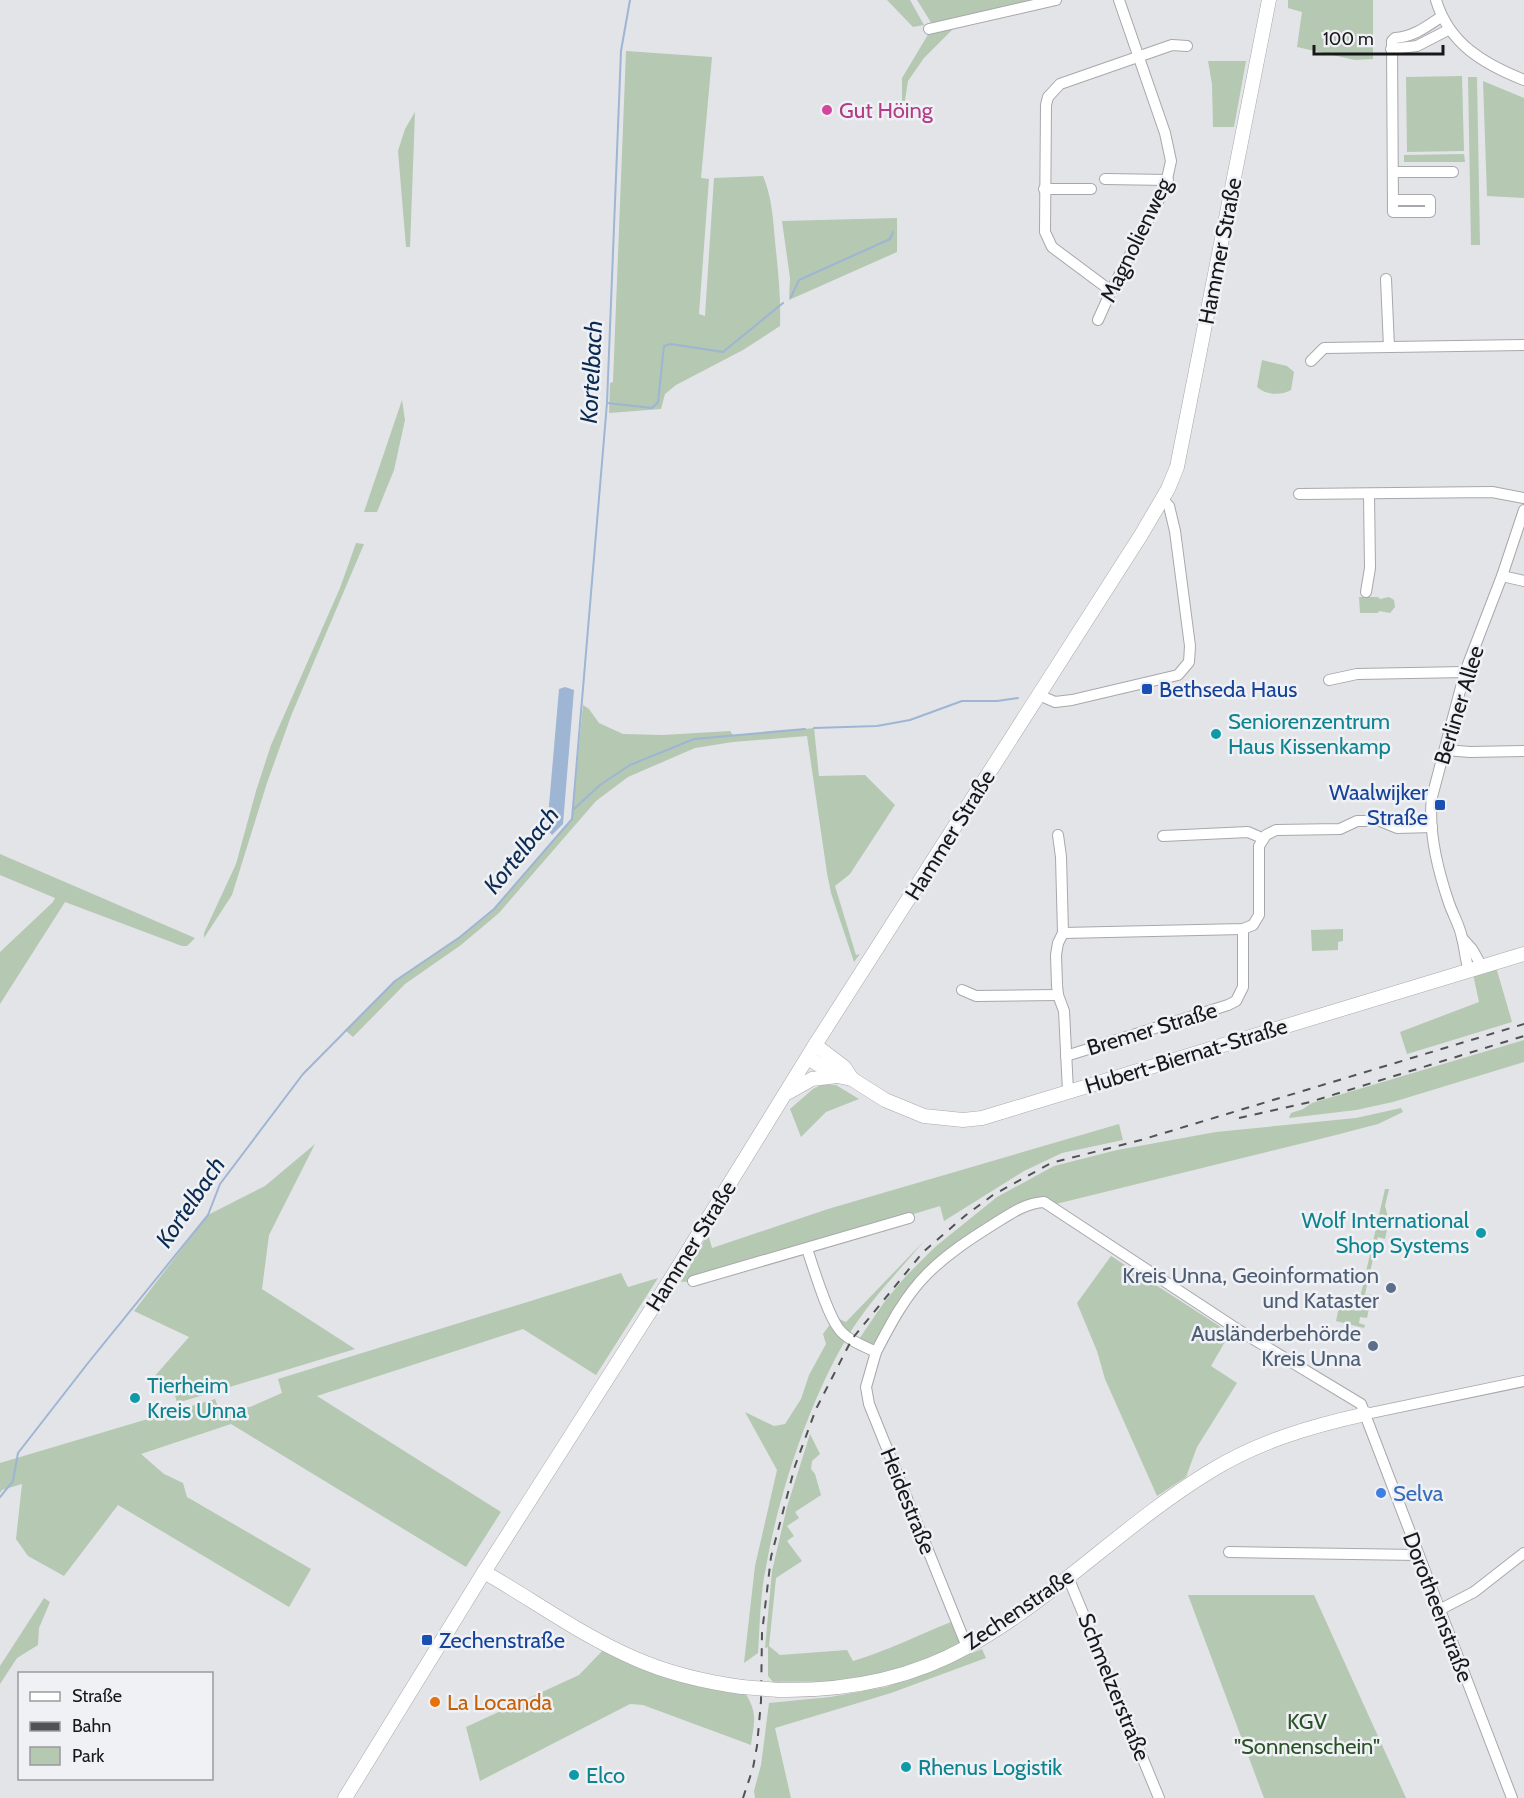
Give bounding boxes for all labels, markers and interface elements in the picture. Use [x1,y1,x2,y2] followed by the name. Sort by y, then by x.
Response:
[1314,18,1443,56] scale bar
[1323,28,1374,50] text: 100 m
[839,97,934,124] place label: Gut Höing
[820,103,834,117] marker: Gut Höing
[1094,173,1178,307] street label: Magnolienweg
[1193,175,1247,327] street label: Hammer Straße
[574,320,608,424] water label: Kortelbach
[1428,642,1490,768] street label: Berliner Allee
[1159,676,1297,703] place label: Bethseda Haus
[1140,682,1154,696] marker: Bethseda Haus
[1228,708,1391,760] place label: Seniorenzentrum Haus Kissenkamp
[1209,727,1223,741] marker: Seniorenzentrum Haus Kissenkamp
[899,765,1001,905] street label: Hammer Straße
[1329,779,1428,831] place label: Waalwijker Straße
[1433,798,1447,812] marker: Waalwijker Straße
[477,801,565,899] water label: Kortelbach
[1084,996,1220,1062] street label: Bremer Straße
[1082,1012,1290,1100] street label: Hubert-Biernat-Straße
[149,1151,231,1253] water label: Kortelbach
[640,1176,742,1316] street label: Hammer Straße
[1302,1207,1470,1259] place label: Wolf International Shop Systems
[1474,1226,1488,1240] marker: Wolf International Shop Systems
[1122,1262,1379,1314] place label: Kreis Unna, Geoinformation und Kataster
[1384,1281,1398,1295] marker: Kreis Unna, Geoinformation und Kataster
[1191,1320,1361,1372] place label: Ausländerbehörde Kreis Unna
[1366,1339,1380,1353] marker: Ausländerbehörde Kreis Unna
[147,1372,247,1424] place label: Tierheim Kreis Unna
[128,1391,142,1405] marker: Tierheim Kreis Unna
[874,1444,942,1558] street label: Heidestraße
[1393,1480,1444,1507] place label: Selva
[1374,1486,1388,1500] marker: Selva
[1397,1528,1479,1686] street label: Dorotheenstraße
[959,1563,1079,1655] street label: Zechenstraße
[1072,1609,1156,1765] street label: Schmelzerstraße
[439,1627,565,1654] place label: Zechenstraße
[420,1633,434,1647] marker: Zechenstraße
[18,1672,213,1780] legend
[72,1685,122,1707] text: Straße
[447,1689,552,1716] place label: La Locanda
[428,1695,442,1709] marker: La Locanda
[1234,1708,1380,1760] park label: KGV "Sonnenschein"
[72,1715,111,1737] text: Bahn
[72,1745,105,1767] text: Park
[918,1754,1062,1781] place label: Rhenus Logistik
[899,1760,913,1774] marker: Rhenus Logistik
[586,1762,625,1789] place label: Elco
[567,1768,581,1782] marker: Elco

